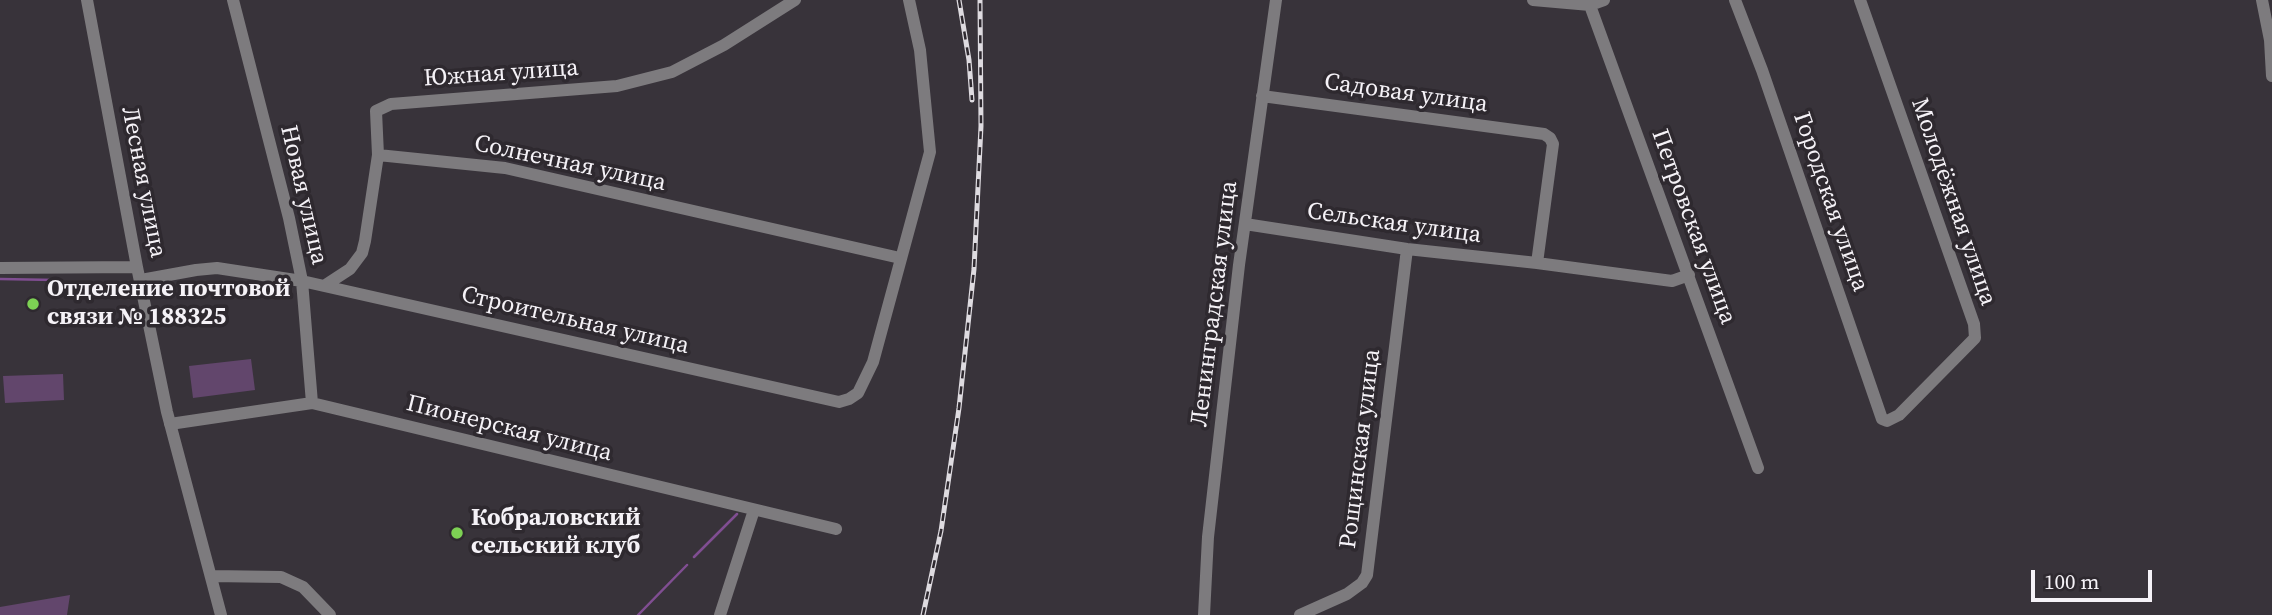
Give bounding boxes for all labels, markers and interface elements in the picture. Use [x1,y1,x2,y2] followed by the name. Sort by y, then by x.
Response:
[422,54,580,94] street label: Южная улица
[1322,68,1490,120] street label: Садовая улица
[1904,94,2002,310] street label: Молодёжная улица
[114,104,172,260] street label: Лесная улица
[1786,109,1874,295] street label: Городская улица
[273,123,333,267] street label: Новая улица
[1644,126,1742,328] street label: Петровская улица
[472,130,668,198] street label: Солнечная улица
[1186,179,1244,429] street label: Ленинградская улица
[1305,198,1483,250] street label: Сельская улица
[47,276,291,332] place label: Отделение почтовой связи № 188325
[458,281,692,361] street label: Строительная улица
[25,296,41,312] marker: Отделение почтовой связи № 188325
[1334,348,1388,550] street label: Рощинская улица
[403,390,615,468] street label: Пионерская улица
[471,505,641,561] place label: Кобраловский сельский клуб
[449,525,465,541] marker: Кобраловский сельский клуб
[2034,556,2155,600] scale bar
[2044,567,2099,596] text: 100 m

